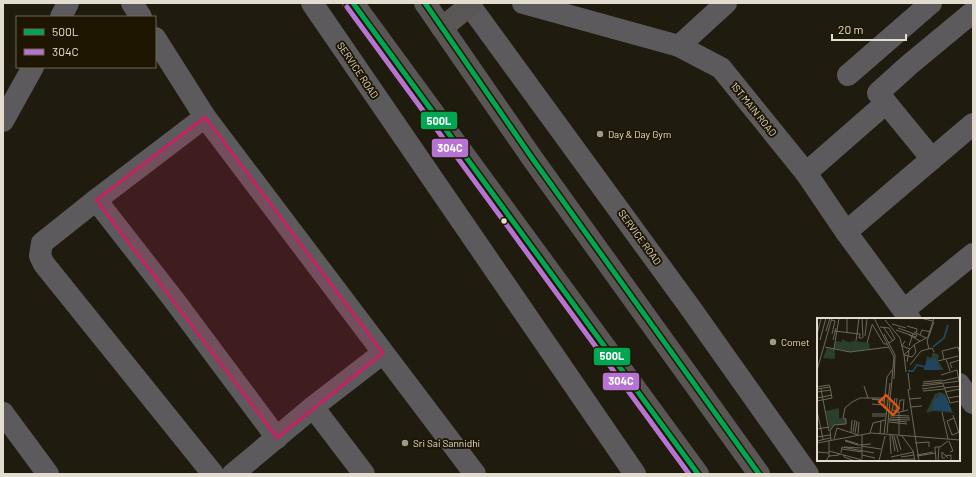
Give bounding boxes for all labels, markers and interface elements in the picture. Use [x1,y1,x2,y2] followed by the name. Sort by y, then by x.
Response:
[16,16,156,68] legend
[832,16,906,42] scale bar
[838,22,864,36] text: 20 m
[52,24,79,38] text: 500L
[335,40,381,100] street label: SERVICE ROAD
[52,44,79,58] text: 304C
[729,80,779,138] street label: 1ST MAIN ROAD
[420,111,458,130] line badge: 500L
[427,114,451,127] text: 500L
[608,128,671,140] place label: Day & Day Gym
[595,129,605,139] marker: Day & Day Gym
[431,138,469,158] line badge: 304C
[437,141,463,154] text: 304C
[616,207,664,267] street label: SERVICE ROAD
[499,216,509,226] unlabelled marker
[817,318,960,461] inset map
[781,336,810,348] place label: Comet
[768,337,778,347] marker: Comet
[593,347,631,366] line badge: 500L
[600,349,624,362] text: 500L
[602,372,640,391] line badge: 304C
[608,374,634,387] text: 304C
[413,437,480,449] place label: Sri Sai Sannidhi
[400,438,410,448] marker: Sri Sai Sannidhi

